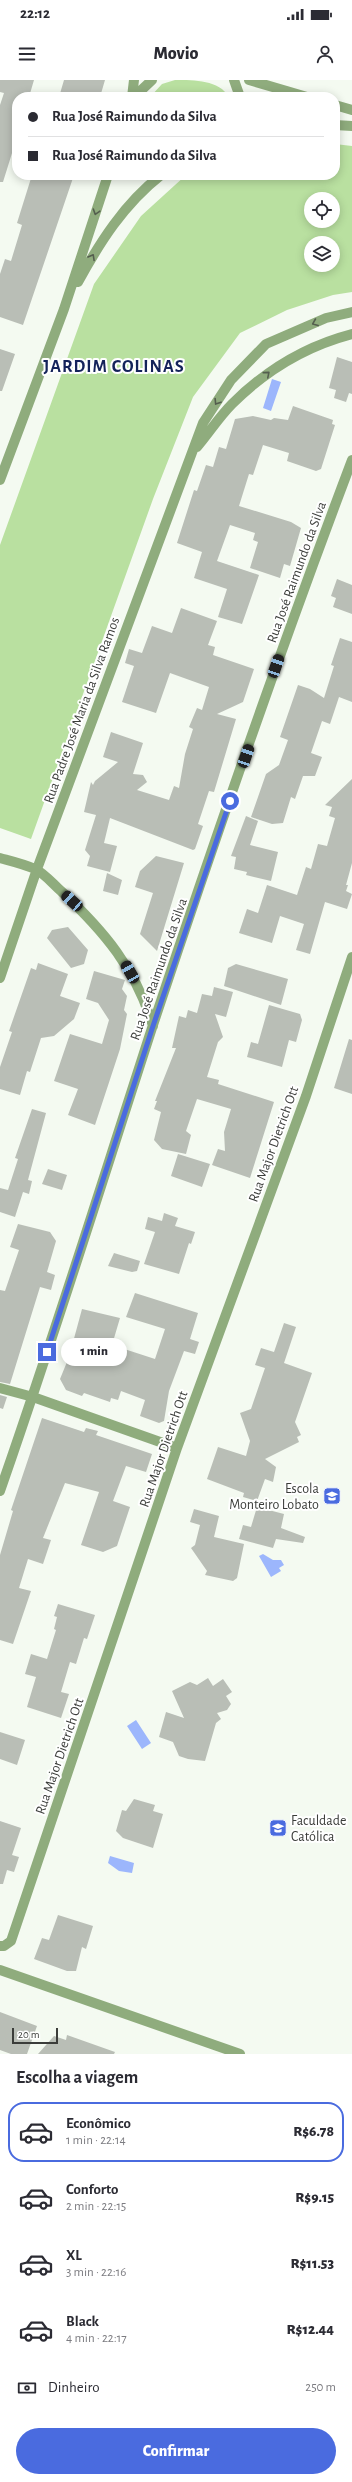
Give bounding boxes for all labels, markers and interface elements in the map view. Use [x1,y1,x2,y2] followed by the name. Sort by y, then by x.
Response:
[20,6,50,21] text: 22:12
[16,43,38,65] icon: menu
[314,43,336,65] icon: person
[154,45,198,63] text: Movio
[52,109,217,124] text: Rua José Raimundo da Silva
[52,148,217,163] text: Rua José Raimundo da Silva
[304,192,340,272] map controls
[304,192,340,228] button: locate
[92,208,101,215] one-way arrow
[304,236,340,272] button: layers
[87,254,94,261] one-way arrow
[311,318,319,326] one-way arrow
[43,358,185,376] district label: JARDIM COLINAS
[262,372,269,379] one-way arrow
[214,398,221,405] one-way arrow
[265,499,329,645] street label: Rua José Raimundo da Silva
[42,615,122,805] street label: Rua Padre José Maria da Silva Ramos
[266,653,286,679] car
[236,743,256,769] car
[221,792,239,810] route start
[59,889,85,913] car
[128,896,190,1042] street label: Rua José Raimundo da Silva
[119,959,141,985] car
[246,1084,302,1204] street label: Rua Major Dietrich Ott
[61,1338,127,1366] callout: 1 min
[38,1343,56,1361] route end
[80,1345,108,1358] text: 1 min
[137,1389,191,1509] street label: Rua Major Dietrich Ott
[229,1482,320,1512] place label: Escola Monteiro Lobato
[322,1486,342,1506] school or university icon: Escola Monteiro Lobato
[33,1696,87,1816] street label: Rua Major Dietrich Ott
[291,1814,347,1844] place label: Faculdade Católica
[268,1818,288,1838] school or university icon: Faculdade Católica
[12,2026,58,2045] scale bar
[18,2029,39,2040] text: 20 m
[16,2069,138,2087] text: Escolha a viagem
[18,2114,54,2150] icon: car
[66,2116,131,2131] text: Econômico
[293,2124,334,2139] text: R$6.78
[66,2134,126,2147] text: 1 min · 22:14
[18,2180,54,2216] icon: car
[66,2182,118,2197] text: Conforto
[295,2190,334,2205] text: R$9.15
[66,2200,126,2213] text: 2 min · 22:15
[18,2246,54,2282] icon: car
[66,2248,82,2263] text: XL
[290,2256,334,2271] text: R$11.53
[66,2266,126,2279] text: 3 min · 22:16
[18,2312,54,2348] icon: car
[66,2314,99,2329] text: Black
[286,2322,334,2337] text: R$12.44
[66,2332,127,2345] text: 4 min · 22:17
[16,2377,38,2399] icon: cash
[48,2380,100,2395] text: Dinheiro
[305,2381,336,2394] text: 250 m
[16,2428,336,2474] button: Confirmar

